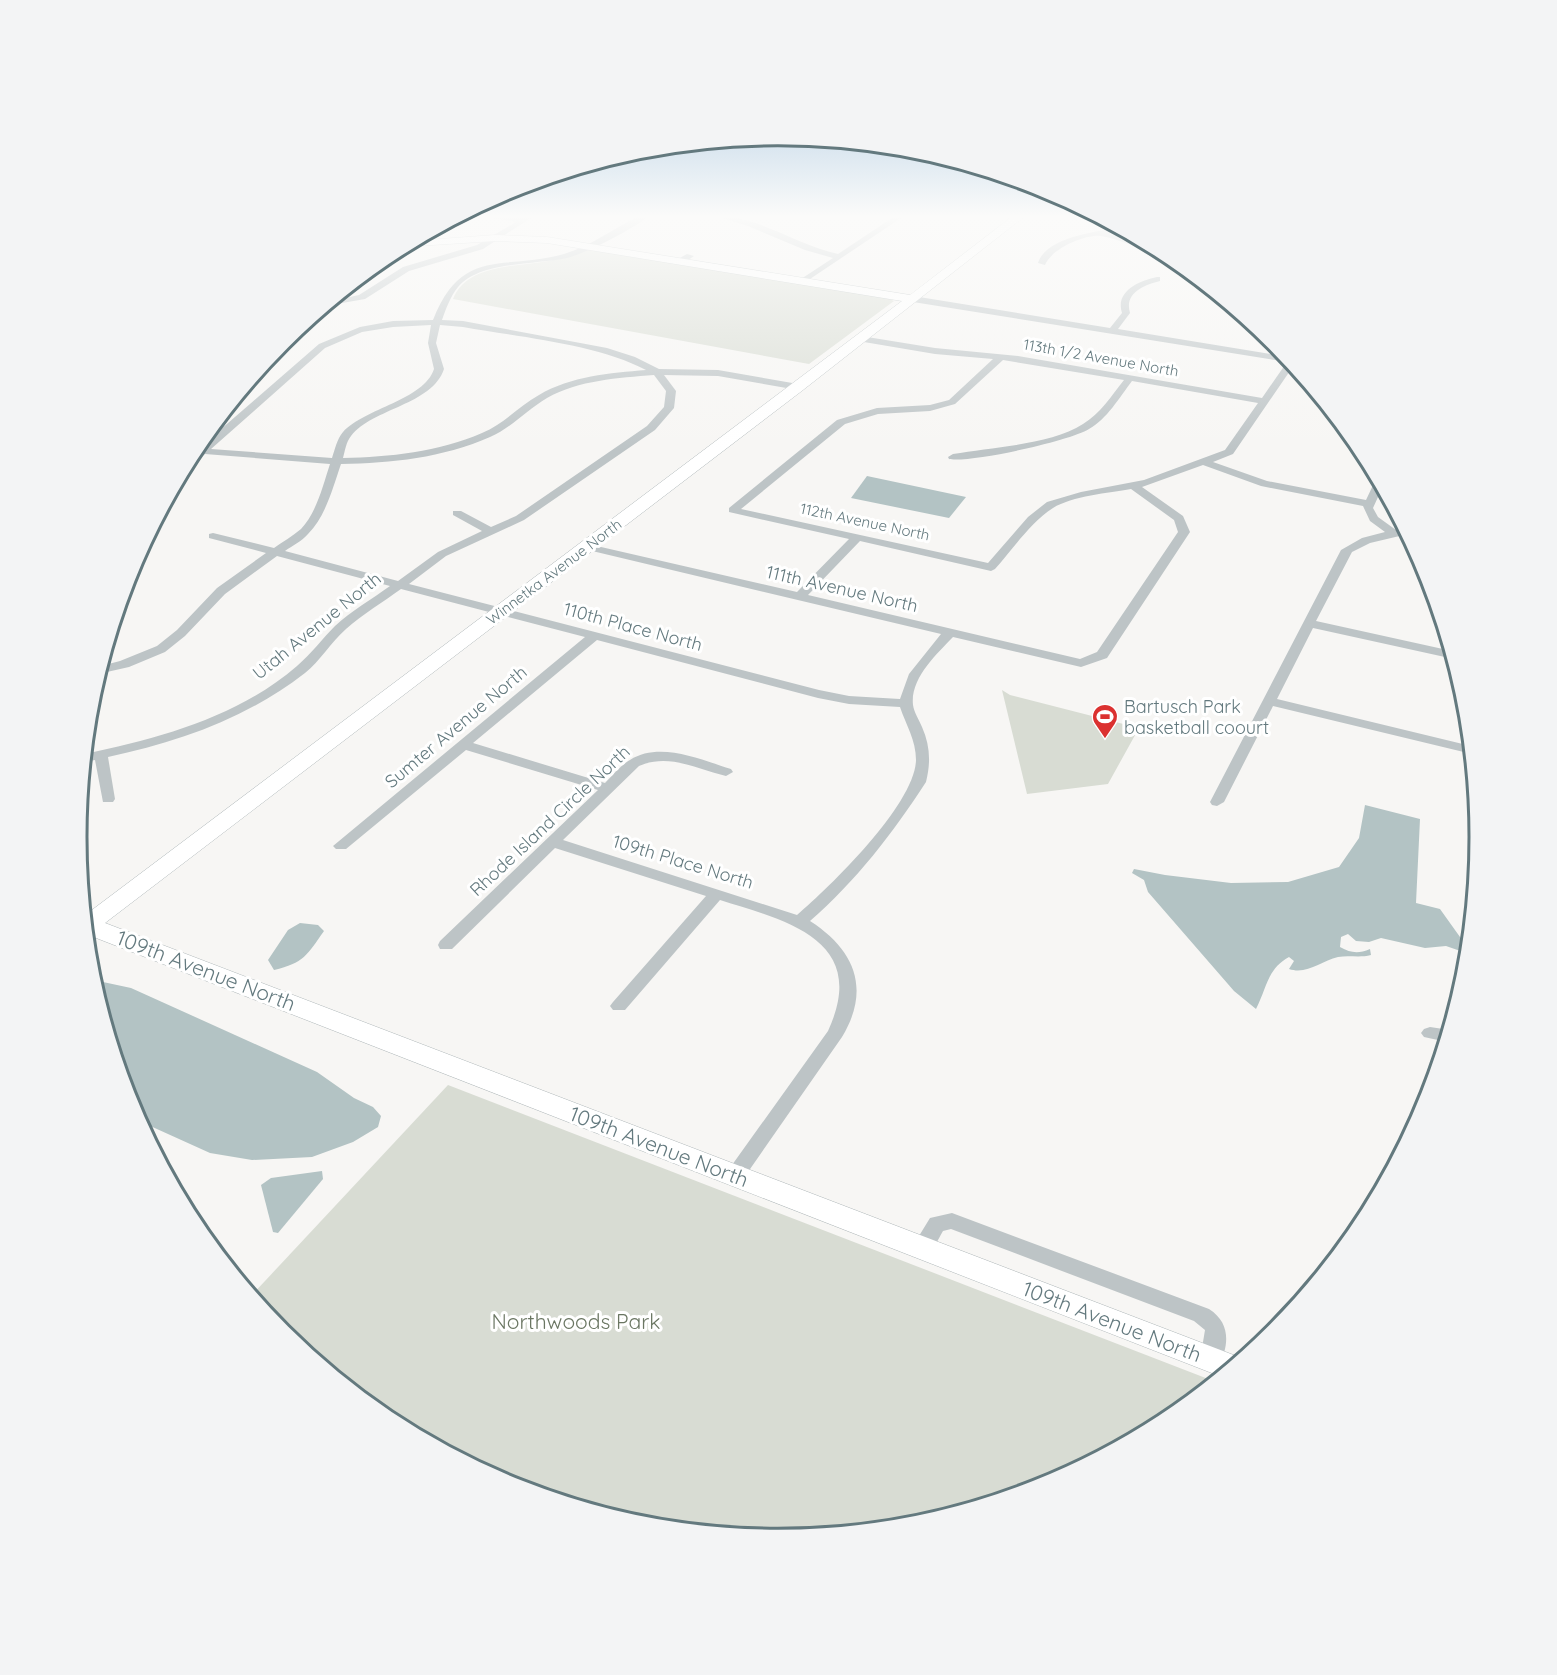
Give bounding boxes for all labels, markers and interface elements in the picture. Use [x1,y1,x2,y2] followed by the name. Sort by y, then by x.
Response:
[1022,335,1180,381] street label: 113th 1/2 Avenue North
[799,499,932,545] street label: 112th Avenue North
[482,515,625,629] street label: Winnetka Avenue North
[764,560,920,617] street label: 111th Avenue North
[248,567,386,684] street label: Utah Avenue North
[561,597,705,656] street label: 110th Place North
[380,660,531,793] street label: Sumter Avenue North
[1124,695,1269,739] place label: Bartusch Park basketball coourt
[1090,702,1120,740] sports icon: Bartusch Park basketball coourt
[465,740,635,901] street label: Rhode Island Circle North
[610,829,756,894] street label: 109th Place North
[113,924,299,1016] street label: 109th Avenue North
[566,1100,752,1192] street label: 109th Avenue North
[1019,1275,1205,1367] street label: 109th Avenue North
[491,1308,661,1334] park label: Northwoods Park

